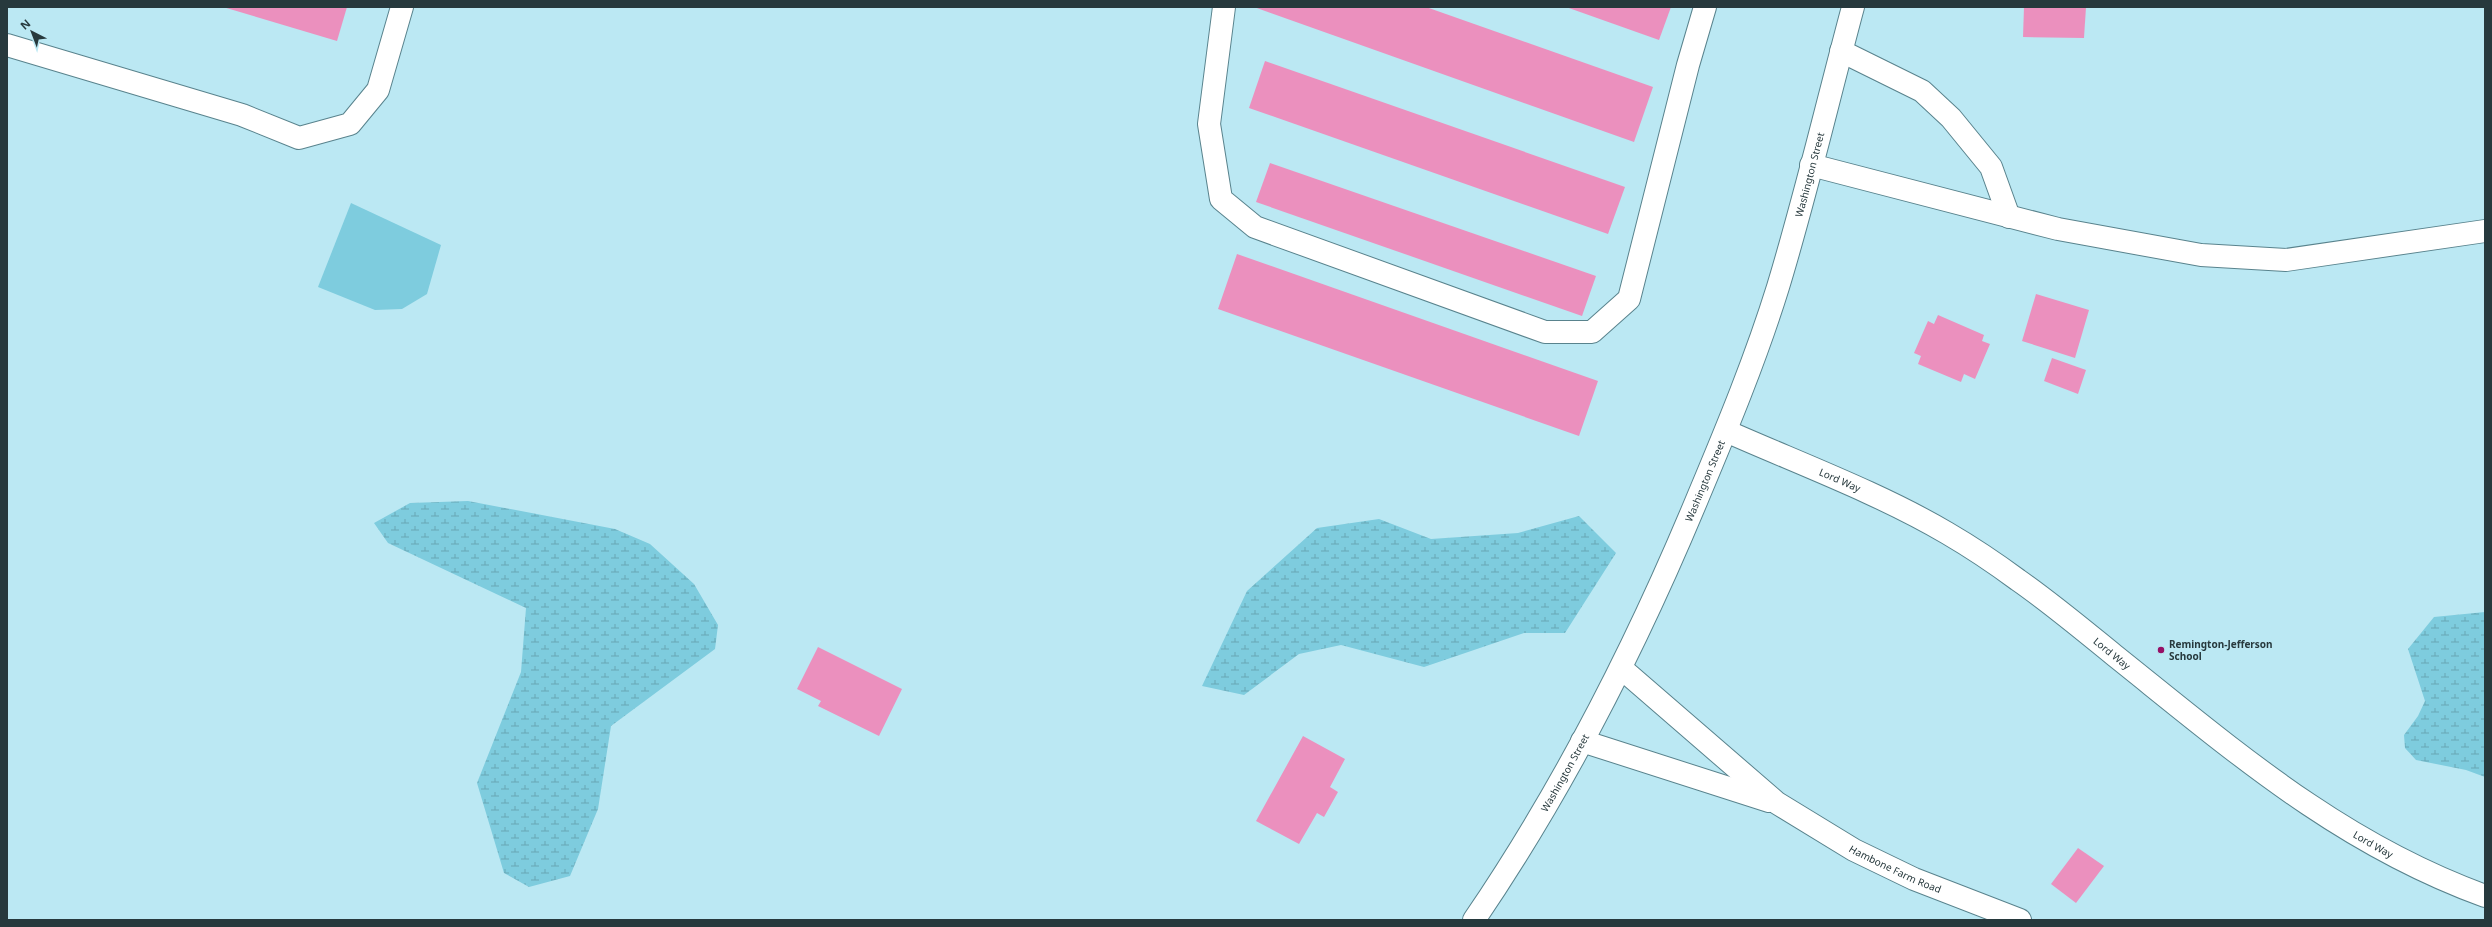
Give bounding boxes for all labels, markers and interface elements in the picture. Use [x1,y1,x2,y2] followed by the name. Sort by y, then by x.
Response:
[12,12,52,52] north arrow
[17,16,33,33] text: N
[1791,130,1827,219] street label: Washington Street
[1681,438,1728,524] street label: Washington Street
[1817,465,1864,496] street label: Lord Way
[2090,634,2134,673] street label: Lord Way
[2169,637,2273,663] place label: Remington-Jefferson School
[2156,645,2166,655] marker: Remington-Jefferson School
[1537,731,1592,814] street label: Washington Street
[2351,827,2397,861] street label: Lord Way
[1846,842,1943,896] street label: Hambone Farm Road

